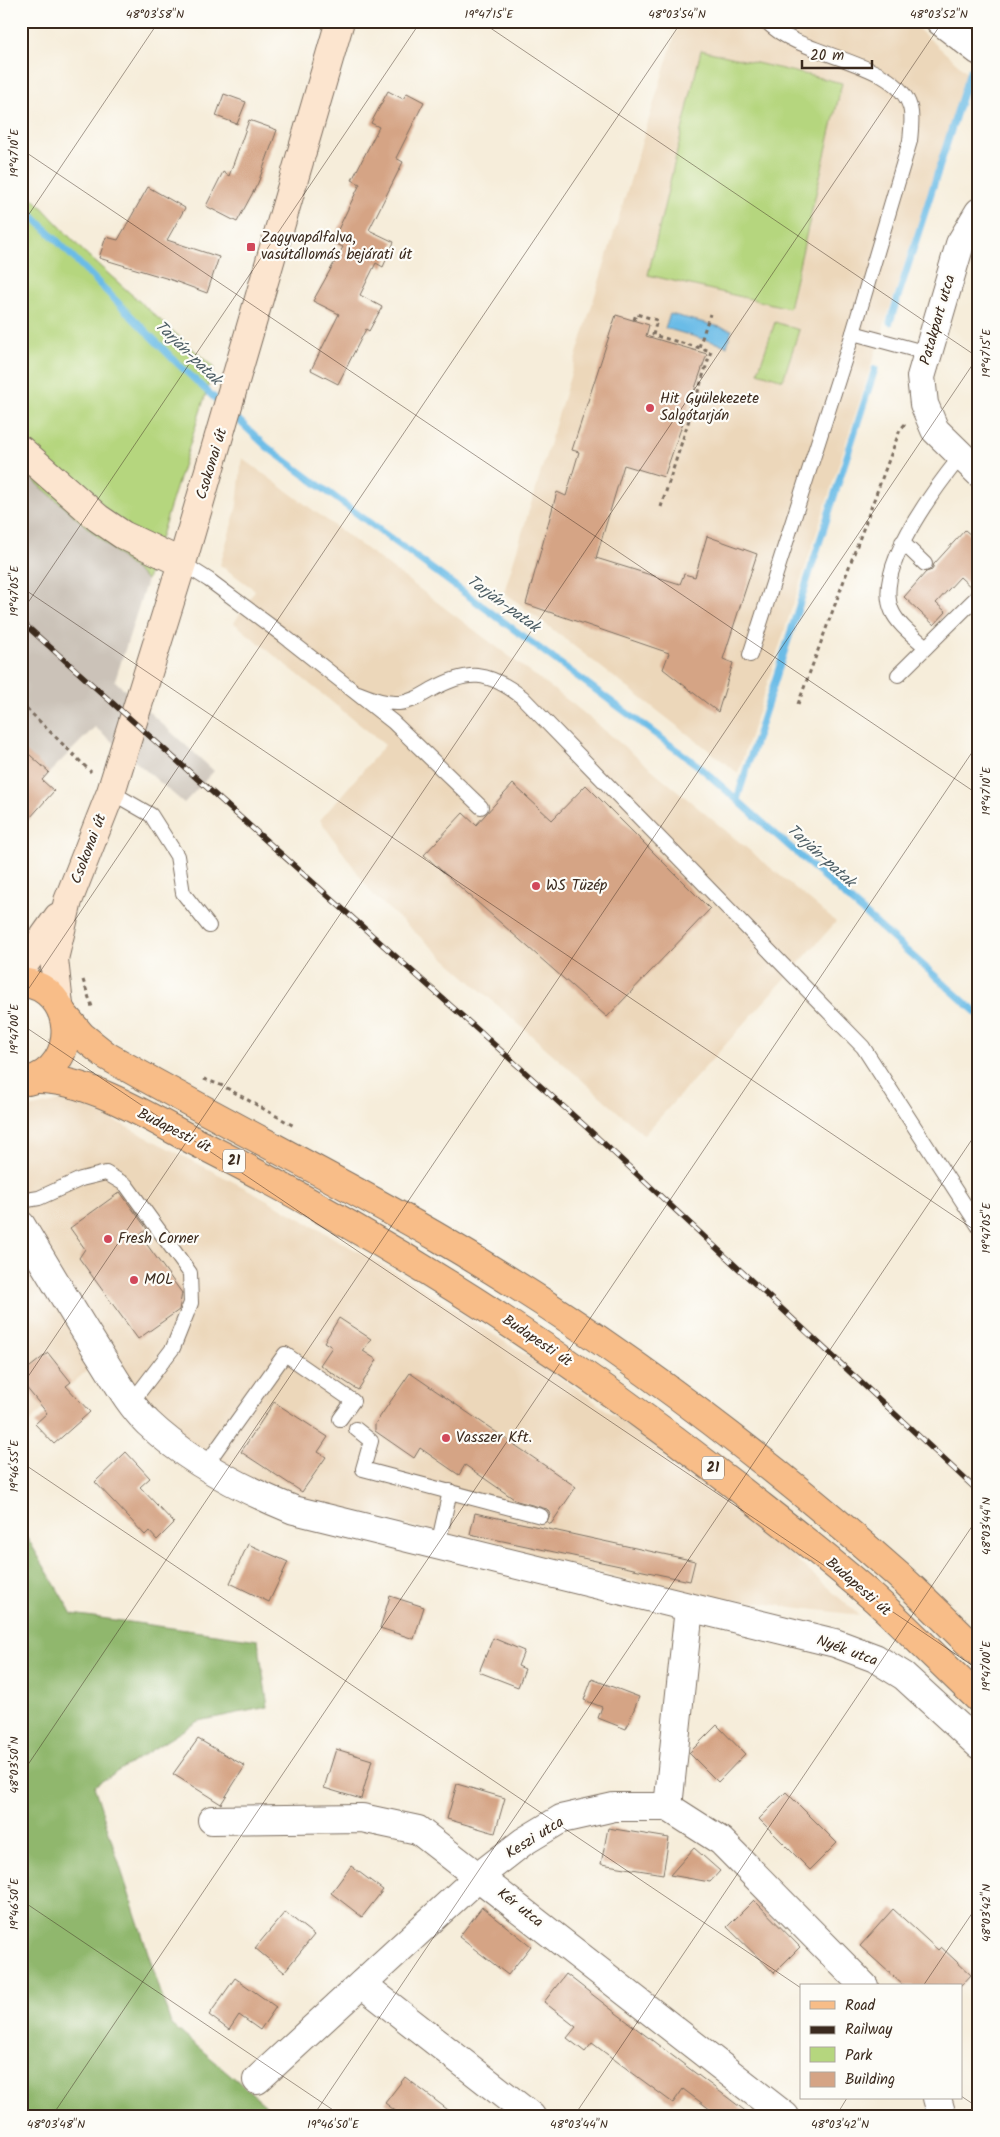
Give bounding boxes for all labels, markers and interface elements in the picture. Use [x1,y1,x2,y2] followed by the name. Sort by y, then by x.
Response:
[126,5,184,24] text: 48°03'58"N
[465,5,514,24] text: 19°47'15"E
[648,5,706,24] text: 48°03'54"N
[910,5,968,24] text: 48°03'52"N
[802,38,872,70] scale bar
[810,44,844,68] text: 20 m
[5,128,24,177] text: 19°47'10"E
[261,226,412,267] place label: Zagyvapálfalva, vasútállomás bejárati út
[245,241,257,253] marker: Zagyvapálfalva, vasútállomás bejárati út
[914,272,962,368] street label: Patakpart utca
[149,314,229,393] water label: Tarján-patak
[977,328,996,377] text: 19°47'15"E
[660,387,759,428] place label: Hit Gyülekezete Salgótarján
[644,402,656,414] marker: Hit Gyülekezete Salgótarján
[190,425,234,503] street label: Csokonai út
[5,565,24,617] text: 19°47'05"E
[461,569,547,641] water label: Tarján-patak
[977,766,996,815] text: 19°47'10"E
[65,810,113,888] street label: Csokonai út
[781,818,863,895] water label: Tarján-patak
[546,874,607,898] place label: WS Tüzép
[530,880,542,892] marker: WS Tüzép
[5,1003,24,1054] text: 19°47'00"E
[133,1102,215,1160] street label: Budapesti út
[223,1150,245,1172] road number: 21
[977,1202,996,1254] text: 19°47'05"E
[118,1227,199,1251] place label: Fresh Corner
[102,1233,114,1245] marker: Fresh Corner
[144,1268,173,1292] place label: MOL
[128,1274,140,1286] marker: MOL
[497,1309,577,1373] street label: Budapesti út
[456,1426,532,1450] place label: Vasszer Kft.
[440,1432,452,1444] marker: Vasszer Kft.
[5,1439,24,1492] text: 19°46'55"E
[702,1456,724,1480] road number: 21
[977,1497,996,1555] text: 48°03'44"N
[820,1552,896,1622] street label: Budapesti út
[813,1629,881,1673] street label: Nyék utca
[977,1640,996,1691] text: 19°47'00"E
[5,1736,24,1794] text: 48°03'50"N
[501,1811,569,1865] street label: Keszi utca
[5,1877,24,1930] text: 19°46'50"E
[492,1882,548,1934] street label: Kér utca
[977,1884,996,1942] text: 48°03'42"N
[800,1984,962,2100] legend
[845,1994,876,2018] text: Road
[845,2018,893,2042] text: Railway
[845,2044,873,2068] text: Park
[845,2068,895,2092] text: Building
[27,2115,85,2134] text: 48°03'48"N
[307,2115,360,2134] text: 19°46'50"E
[550,2115,608,2134] text: 48°03'44"N
[811,2115,869,2134] text: 48°03'42"N

